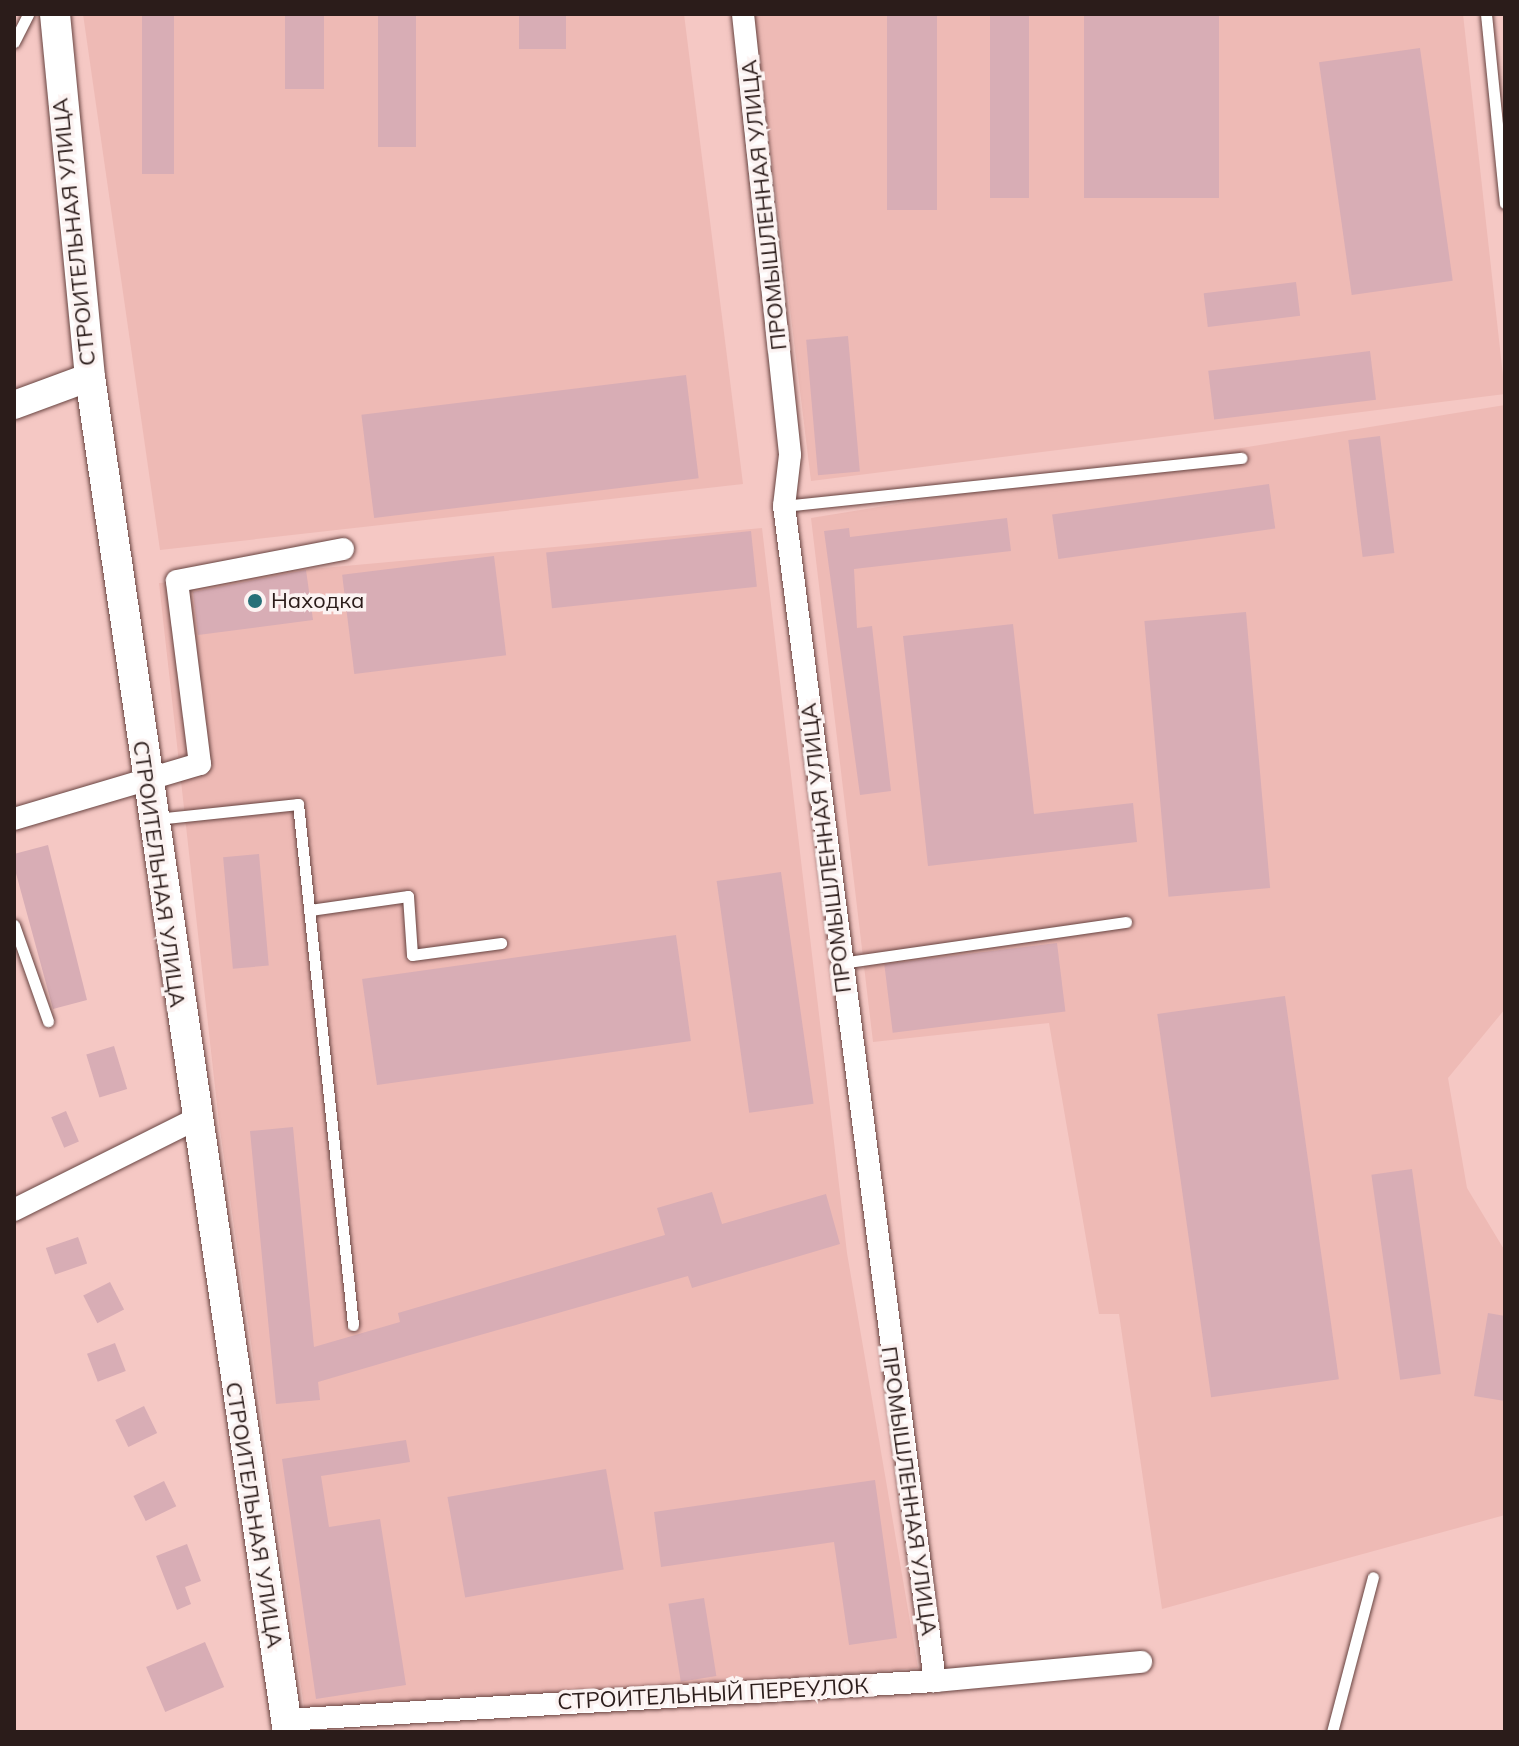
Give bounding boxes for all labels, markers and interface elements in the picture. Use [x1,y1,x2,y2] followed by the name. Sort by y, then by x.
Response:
[736,58,792,352] street label: ПРОМЫШЛЕННАЯ УЛИЦА
[47,97,101,367] street label: СТРОИТЕЛЬНАЯ УЛИЦА
[271,588,364,614] place label: Находка
[246,592,264,610] marker: Находка
[795,702,857,994] street label: ПРОМЫШЛЕННАЯ УЛИЦА
[127,739,191,1009] street label: СТРОИТЕЛЬНАЯ УЛИЦА
[876,1345,942,1637] street label: ПРОМЫШЛЕННАЯ УЛИЦА
[220,1380,288,1650] street label: СТРОИТЕЛЬНАЯ УЛИЦА
[557,1673,869,1715] street label: СТРОИТЕЛЬНЫЙ ПЕРЕУЛОК

